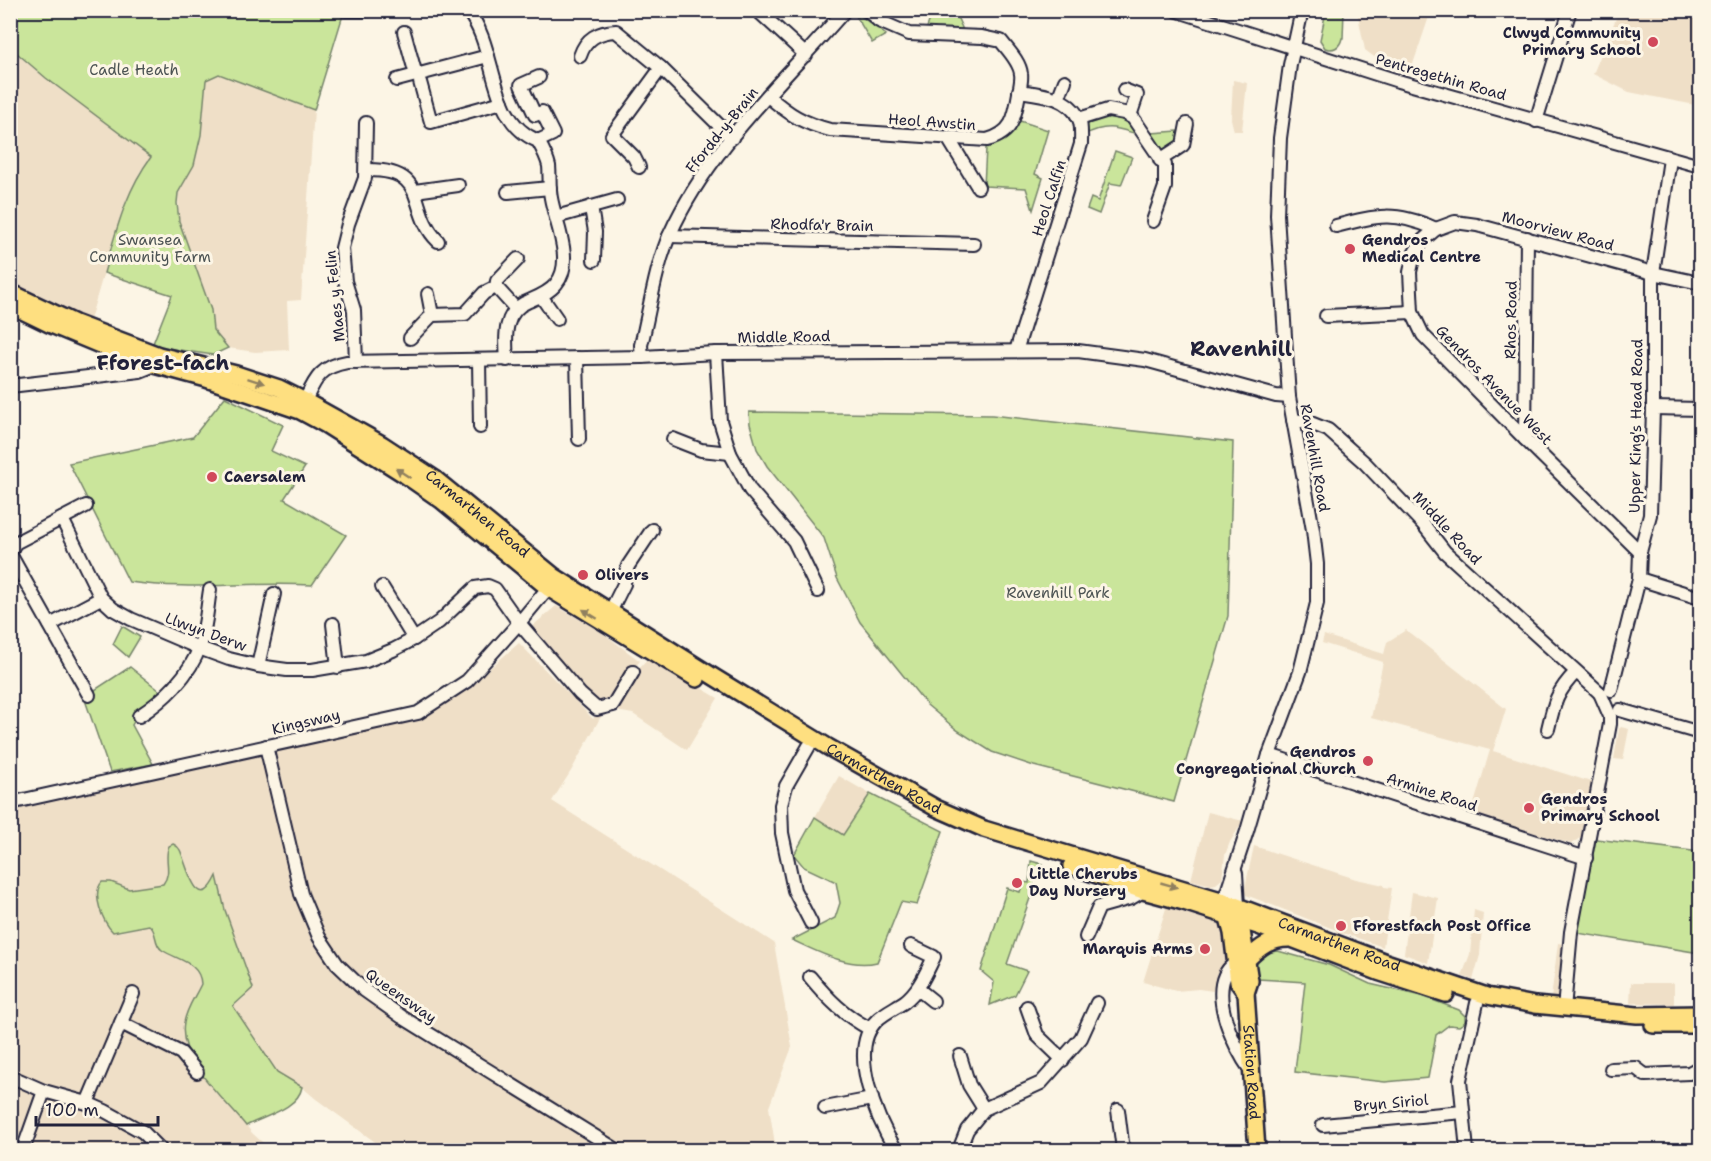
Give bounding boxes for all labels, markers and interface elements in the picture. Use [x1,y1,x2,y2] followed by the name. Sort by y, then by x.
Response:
[1503,23,1641,60] place label: Clwyd Community Primary School
[1646,35,1660,49] marker: Clwyd Community Primary School
[1373,49,1509,105] street label: Pentregethin Road
[89,60,179,80] park label: Cadle Heath
[681,83,763,177] street label: Ffordd-y-Brain
[887,109,977,135] street label: Heol Awstin
[1027,157,1071,239] street label: Heol Calfin
[1500,206,1617,256] street label: Moorview Road
[770,214,874,236] street label: Rhodfa'r Brain
[89,230,211,267] park label: Swansea Community Farm
[1362,230,1481,267] place label: Gendros Medical Centre
[1343,242,1357,256] marker: Gendros Medical Centre
[320,249,350,343] street label: Maes y Felin
[1500,280,1522,359] street label: Rhos Road
[1431,321,1557,449] street label: Gendros Avenue West
[737,326,831,348] street label: Middle Road
[1190,335,1292,363] district label: Ravenhill
[1624,338,1648,513] street label: Upper King's Head Road
[97,349,229,377] district label: Fforest-fach
[247,377,265,386] one-way arrow
[1296,402,1334,514] street label: Ravenhill Road
[421,465,534,562] street label: Carmarthen Road
[224,467,306,487] place label: Caersalem
[395,468,411,479] one-way arrow
[205,470,219,484] marker: Caersalem
[1408,487,1486,569] street label: Middle Road
[595,565,649,585] place label: Olivers
[576,568,590,582] marker: Olivers
[1006,583,1110,603] park label: Ravenhill Park
[162,608,250,656] street label: Llwyn Derw
[582,608,598,619] one-way arrow
[270,704,342,740] street label: Kingsway
[823,738,945,819] street label: Carmarthen Road
[1176,742,1356,779] place label: Gendros Congregational Church
[1361,754,1375,768] marker: Gendros Congregational Church
[1384,768,1481,816] street label: Armine Road
[1541,789,1660,826] place label: Gendros Primary School
[1522,801,1536,815] marker: Gendros Primary School
[1029,864,1138,901] place label: Little Cherubs Day Nursery
[1010,876,1024,890] marker: Little Cherubs Day Nursery
[1160,881,1178,890] one-way arrow
[1275,912,1404,976] street label: Carmarthen Road
[1353,916,1531,936] place label: Fforestfach Post Office
[1334,919,1348,933] marker: Fforestfach Post Office
[1083,939,1193,959] place label: Marquis Arms
[1198,942,1212,956] marker: Marquis Arms
[361,964,441,1028] street label: Queensway
[1238,1024,1265,1121] street label: Station Road
[36,1089,158,1127] scale bar
[1353,1090,1430,1116] street label: Bryn Siriol
[45,1098,99,1122] text: 100 m

